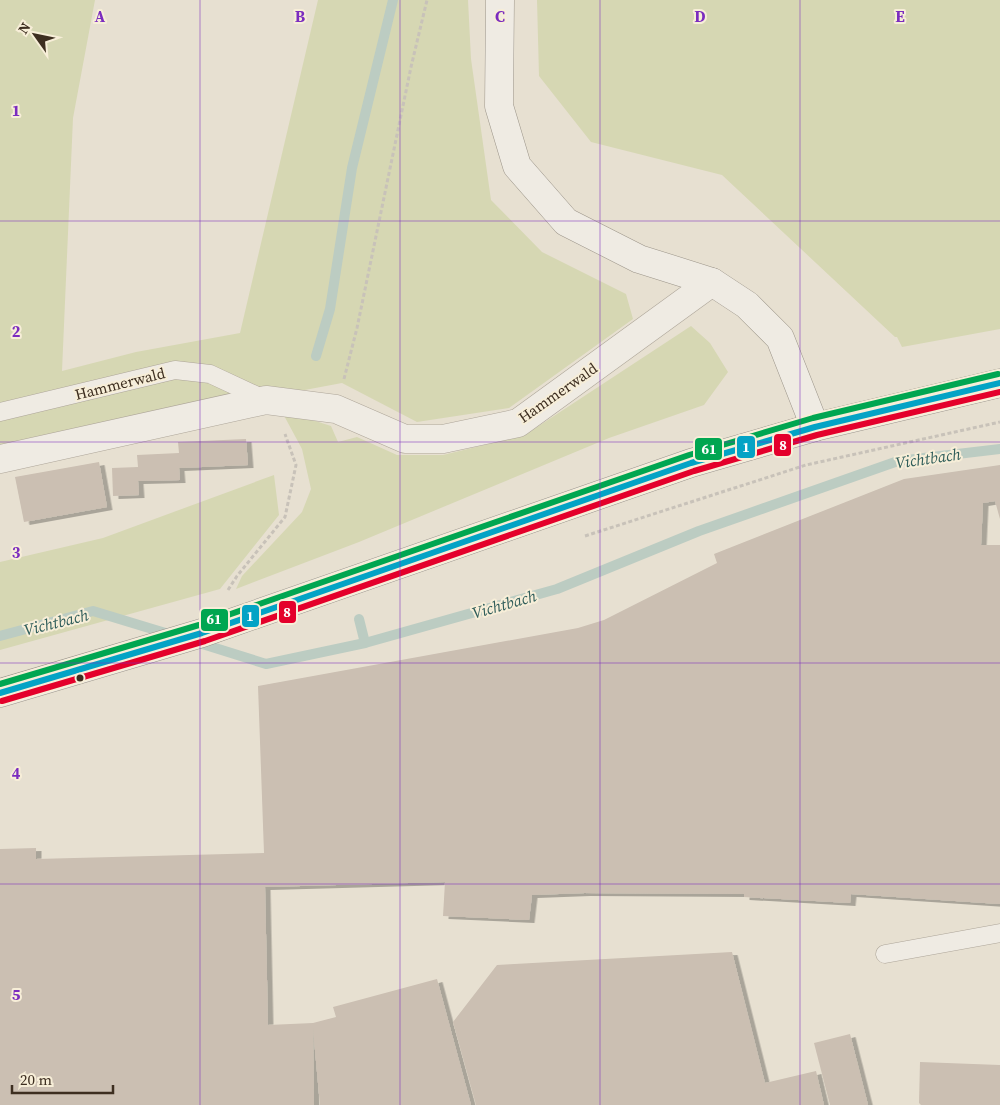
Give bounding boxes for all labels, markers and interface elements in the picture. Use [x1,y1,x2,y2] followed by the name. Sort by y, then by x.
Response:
[95,5,106,27] text: A
[295,5,306,27] text: B
[495,5,505,27] text: C
[694,5,706,27] text: D
[895,5,905,27] text: E
[10,10,60,60] north arrow
[13,18,35,38] text: N
[12,99,20,121] text: 1
[12,320,21,342] text: 2
[514,357,602,428] street label: Hammerwald
[73,362,168,405] street label: Hammerwald
[773,433,792,457] line badge: 8
[736,435,756,459] line badge: 1
[779,435,787,455] text: 8
[694,437,723,461] line badge: 61
[742,437,750,457] text: 1
[701,439,717,459] text: 61
[894,442,962,473] water label: Vichtbach
[12,541,21,563] text: 3
[469,584,539,624] water label: Vichtbach
[278,600,297,624] line badge: 8
[283,602,291,622] text: 8
[21,603,91,641] water label: Vichtbach
[241,604,260,628] line badge: 1
[246,606,254,626] text: 1
[200,608,229,632] line badge: 61
[206,609,222,629] text: 61
[75,673,85,683] unlabelled marker
[12,762,21,784] text: 4
[12,983,21,1005] text: 5
[12,1062,114,1094] scale bar
[20,1069,52,1090] text: 20 m

